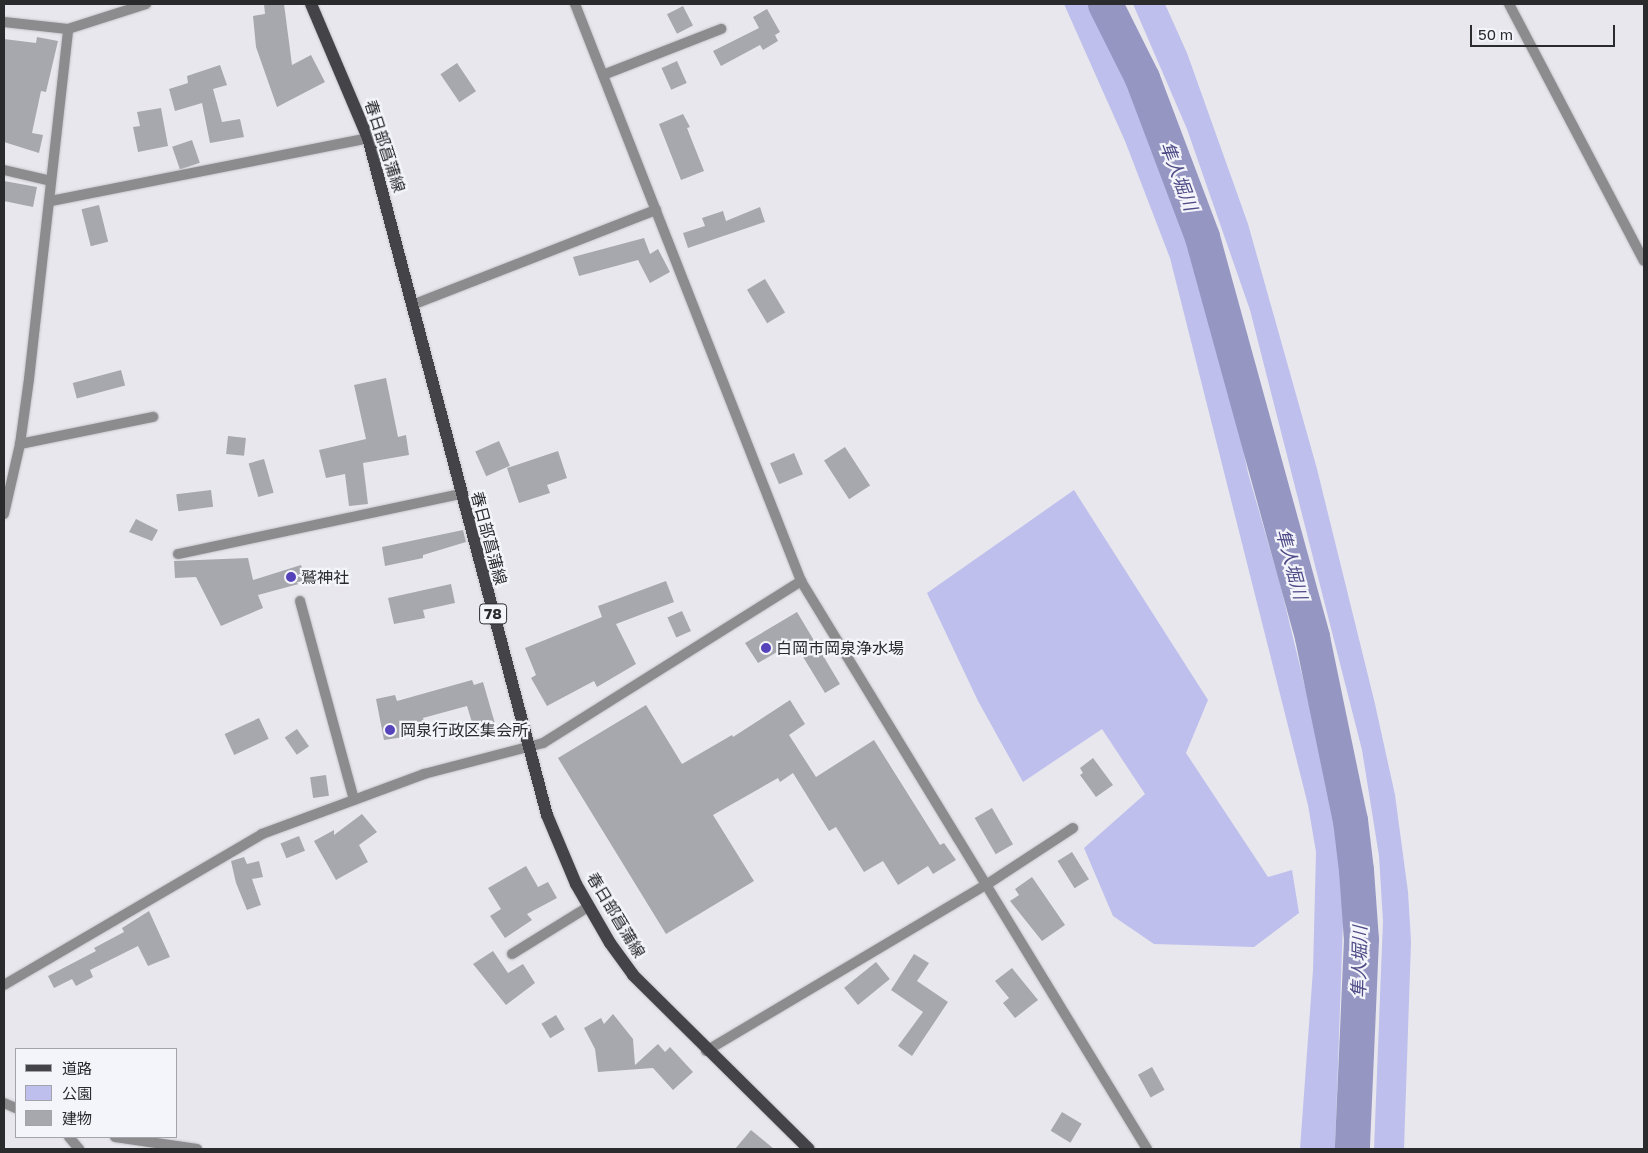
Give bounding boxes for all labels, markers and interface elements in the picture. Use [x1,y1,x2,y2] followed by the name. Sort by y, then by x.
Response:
[1473,15,1618,47] scale bar
[1478,25,1513,43] text: 50 m
[361,97,409,195] street label: 春日部菖蒲線
[1156,139,1202,213] water label: 隼人堀川
[467,489,511,587] street label: 春日部菖蒲線
[1272,526,1312,602] water label: 隼人堀川
[301,567,349,587] place label: 鷲神社
[285,571,297,583] marker: 鷲神社
[478,602,508,626] road number: 78
[776,638,904,658] place label: 白岡市岡泉浄水場
[760,642,772,654] marker: 白岡市岡泉浄水場
[400,720,528,740] place label: 岡泉行政区集会所
[384,724,396,736] marker: 岡泉行政区集会所
[583,869,649,961] street label: 春日部菖蒲線
[1348,926,1370,998] water label: 隼人堀川
[15,1048,178,1138] legend
[62,1059,92,1077] text: 道路
[62,1084,92,1102] text: 公園
[62,1109,92,1127] text: 建物

